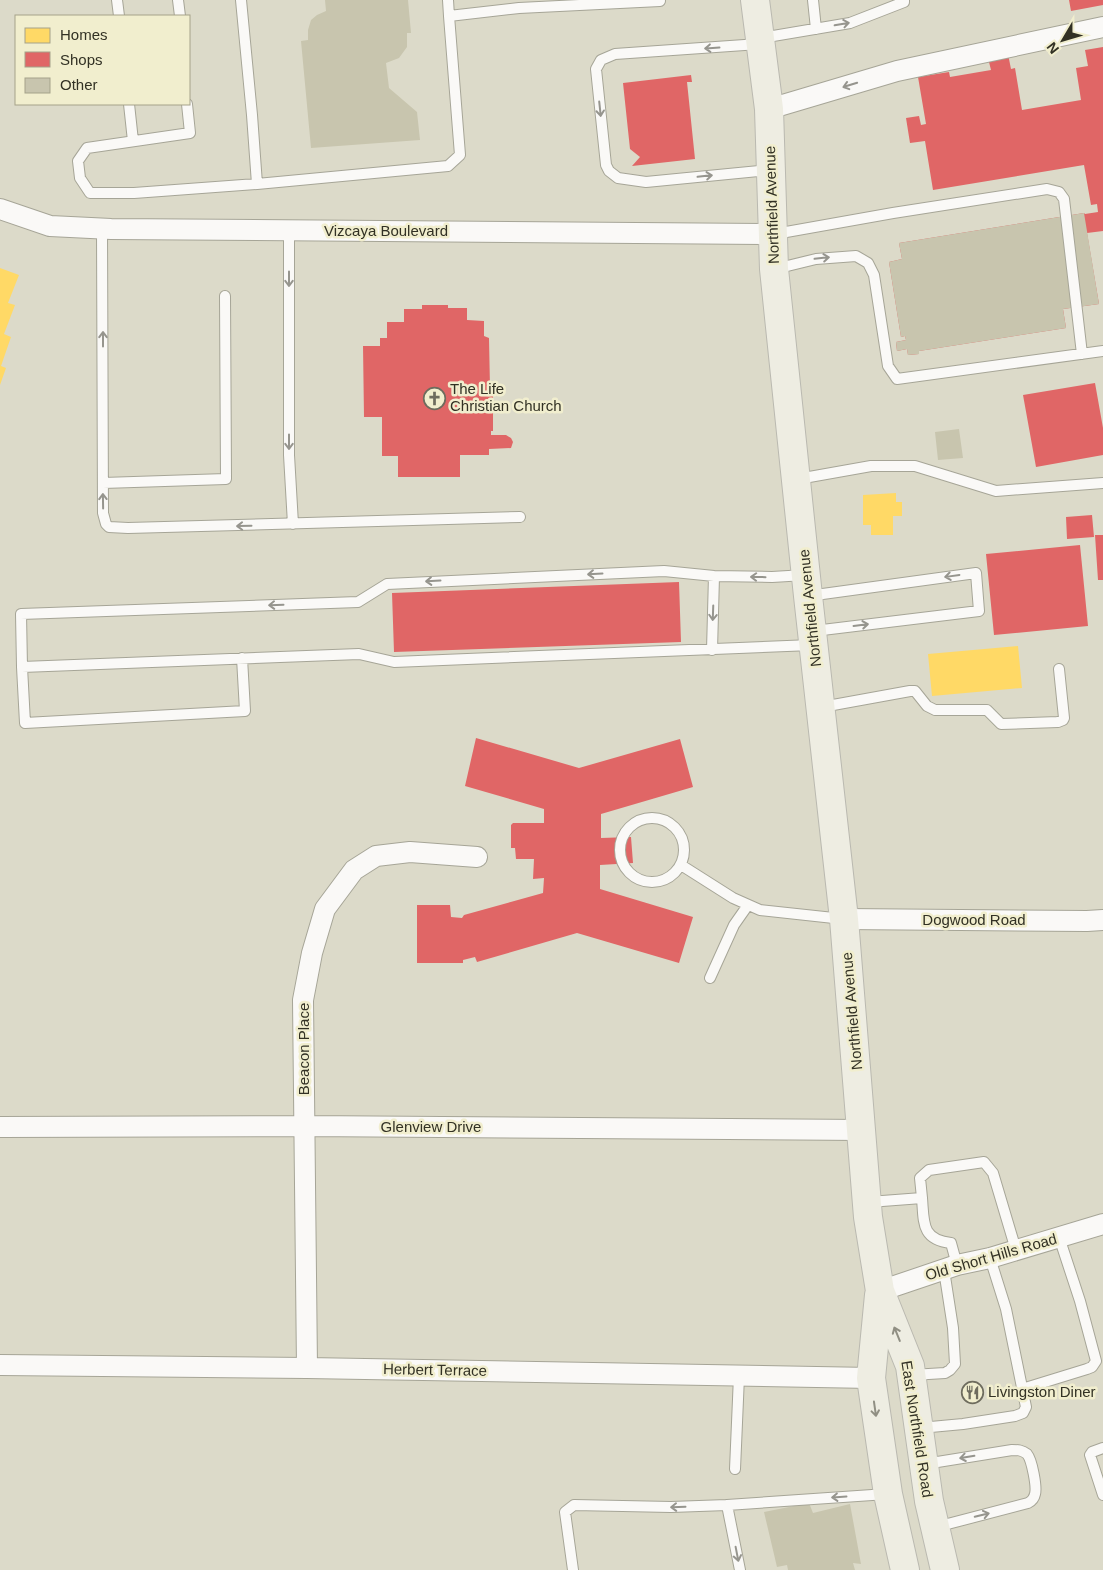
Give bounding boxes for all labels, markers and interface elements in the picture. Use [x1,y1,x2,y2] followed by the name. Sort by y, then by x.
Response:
[15,15,190,105] legend
[1038,15,1088,65] north arrow
[834,19,850,29] one-way arrow
[60,26,108,43] text: Homes
[1043,39,1062,57] text: N
[704,43,720,52] one-way arrow
[60,51,103,68] text: Shops
[60,76,98,93] text: Other
[843,80,859,90] one-way arrow
[595,100,605,116] one-way arrow
[761,146,782,264] street label: Northfield Avenue
[697,171,713,181] one-way arrow
[324,222,448,239] street label: Vizcaya Boulevard
[814,254,830,263] one-way arrow
[284,270,294,287] one-way arrow
[98,331,108,347] one-way arrow
[450,380,562,414] place label: The Life Christian Church
[422,386,446,410] church icon: The Life Christian Church
[284,433,294,449] one-way arrow
[98,493,108,510] one-way arrow
[236,521,252,530] one-way arrow
[795,548,824,668] street label: Northfield Avenue
[588,570,604,579] one-way arrow
[945,571,961,581] one-way arrow
[750,572,766,581] one-way arrow
[425,577,441,586] one-way arrow
[268,600,284,610] one-way arrow
[708,604,718,620] one-way arrow
[853,620,869,630] one-way arrow
[922,911,1026,928] street label: Dogwood Road
[838,951,865,1071] street label: Northfield Avenue
[295,1003,312,1095] street label: Beacon Place
[381,1118,481,1135] street label: Glenview Drive
[923,1230,1059,1283] street label: Old Short Hills Road
[892,1327,902,1342] one-way arrow
[898,1359,937,1499] street label: East Northfield Road
[383,1360,487,1379] street label: Herbert Terrace
[960,1380,984,1404] restaurant icon: Livingston Diner
[988,1383,1096,1400] place label: Livingston Diner
[870,1400,880,1416] one-way arrow
[960,1452,976,1462] one-way arrow
[831,1492,847,1502] one-way arrow
[671,1502,687,1511] one-way arrow
[974,1510,990,1519] one-way arrow
[732,1546,742,1562] one-way arrow

